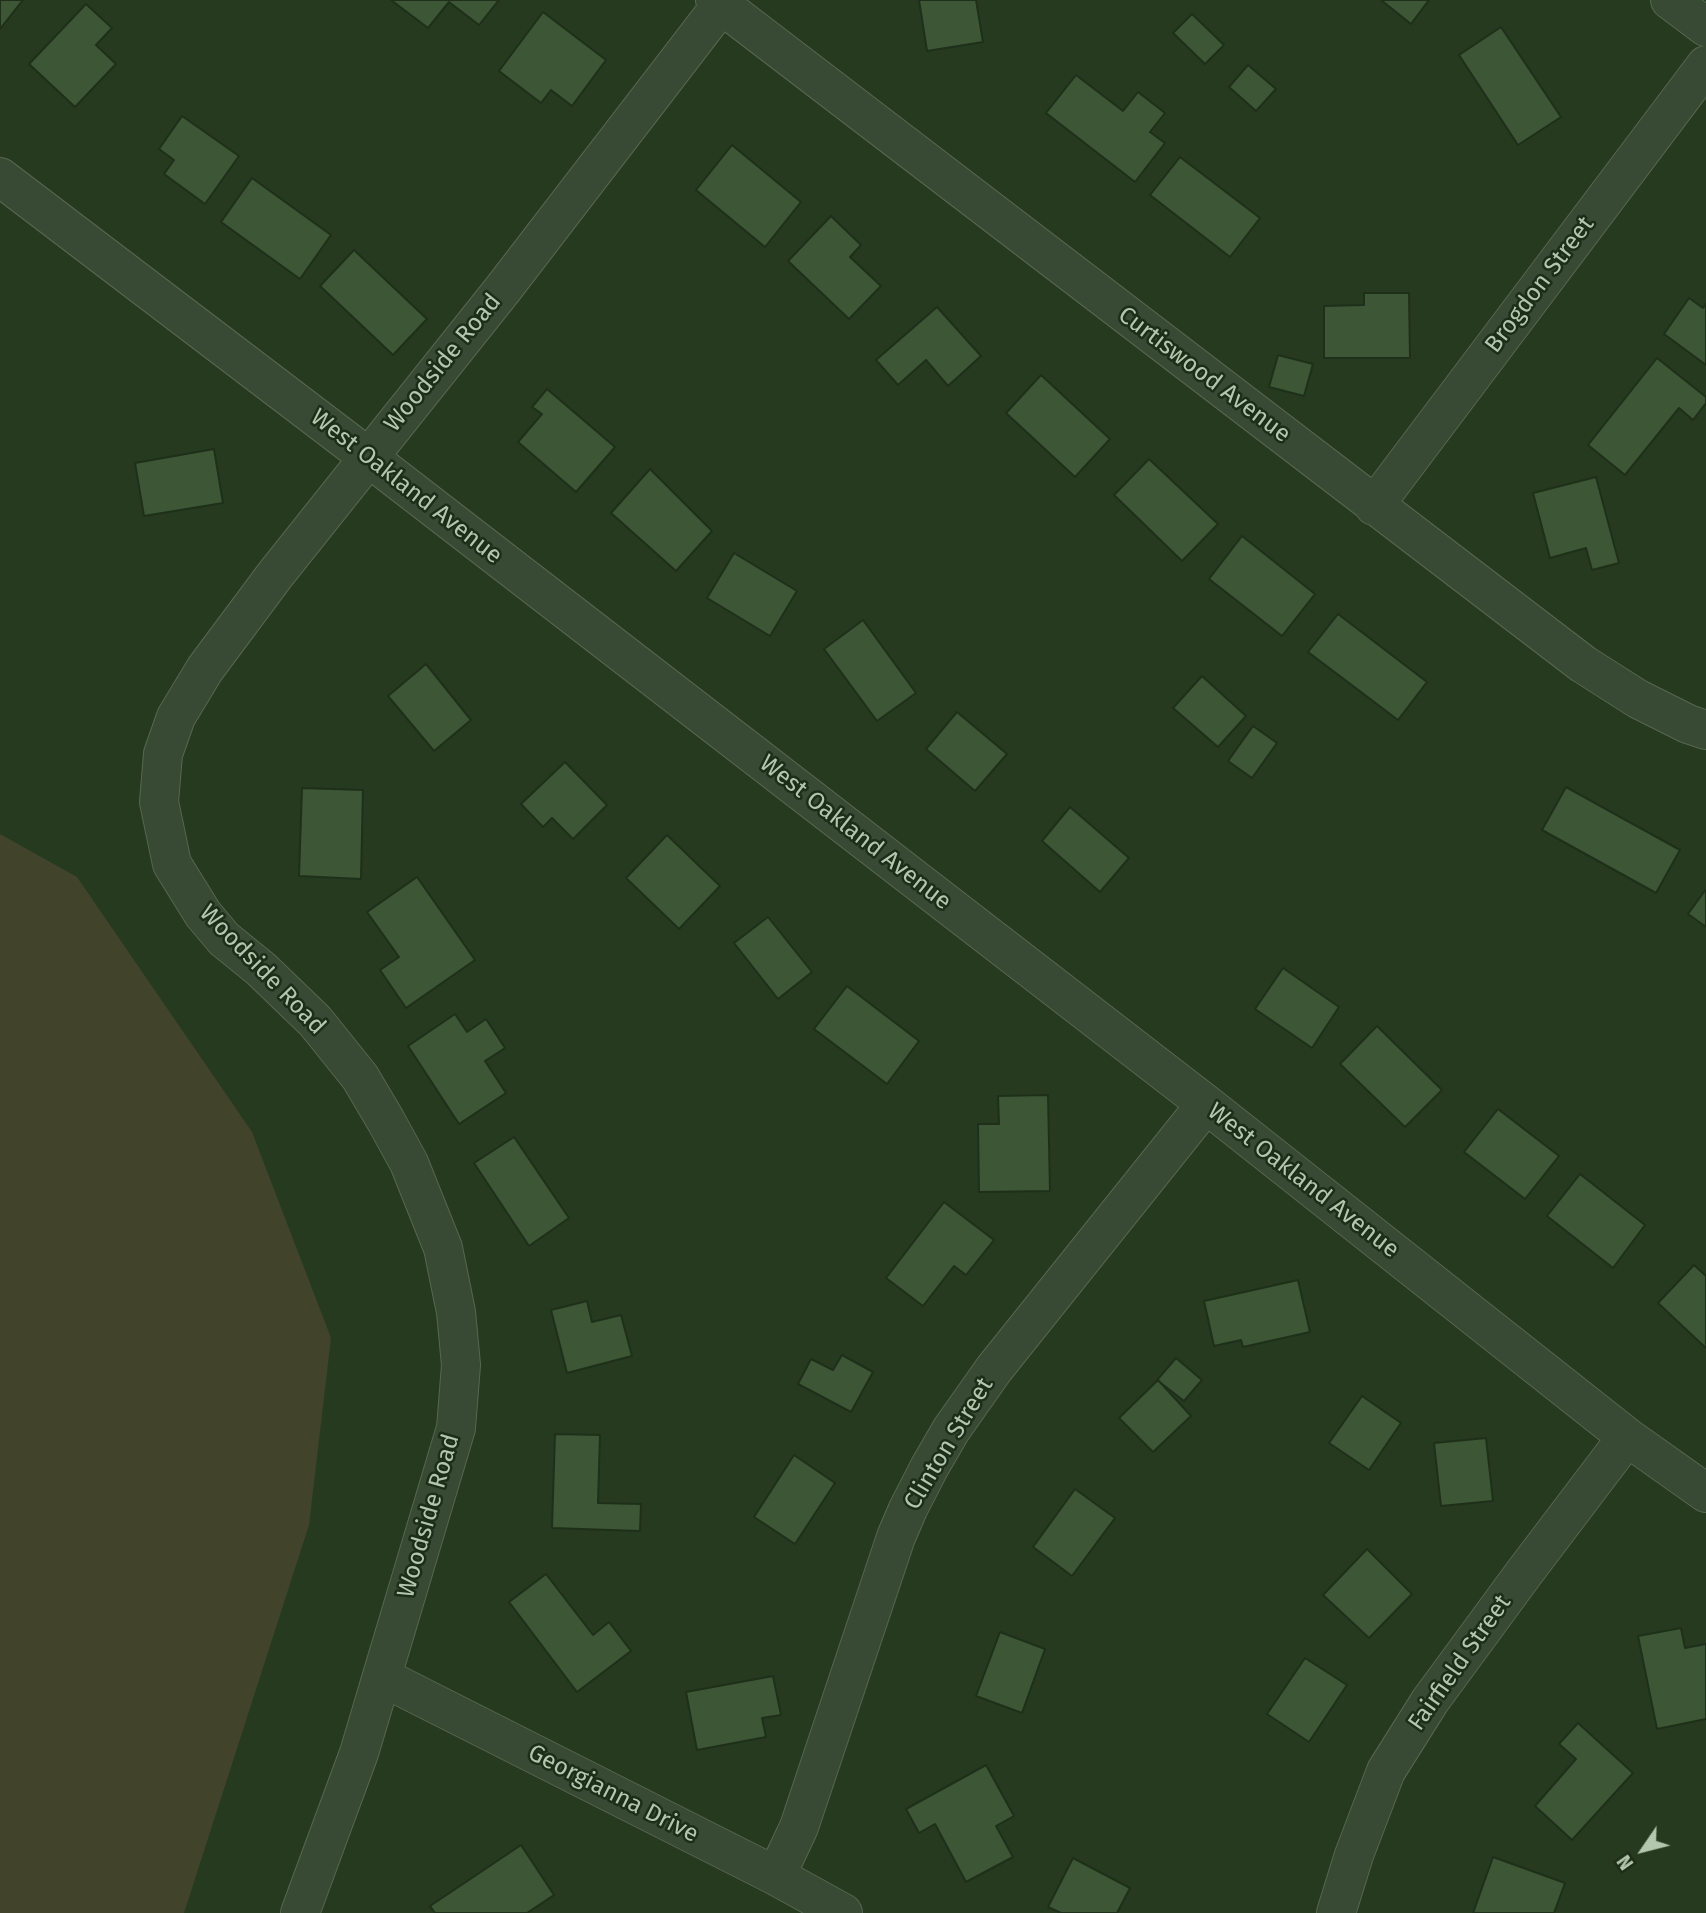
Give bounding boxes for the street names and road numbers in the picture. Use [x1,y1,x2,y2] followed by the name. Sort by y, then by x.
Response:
[1479,211,1601,359] street label: Brogdon Street
[379,288,507,438] street label: Woodside Road
[1112,301,1296,449] street label: Curtiswood Avenue
[305,403,507,571] street label: West Oakland Avenue
[754,749,956,917] street label: West Oakland Avenue
[193,899,331,1041] street label: Woodside Road
[1202,1097,1404,1265] street label: West Oakland Avenue
[898,1373,1000,1515] street label: Clinton Street
[392,1431,466,1601] street label: Woodside Road
[1403,1590,1517,1736] street label: Fairfield Street
[523,1739,703,1849] street label: Georgianna Drive

